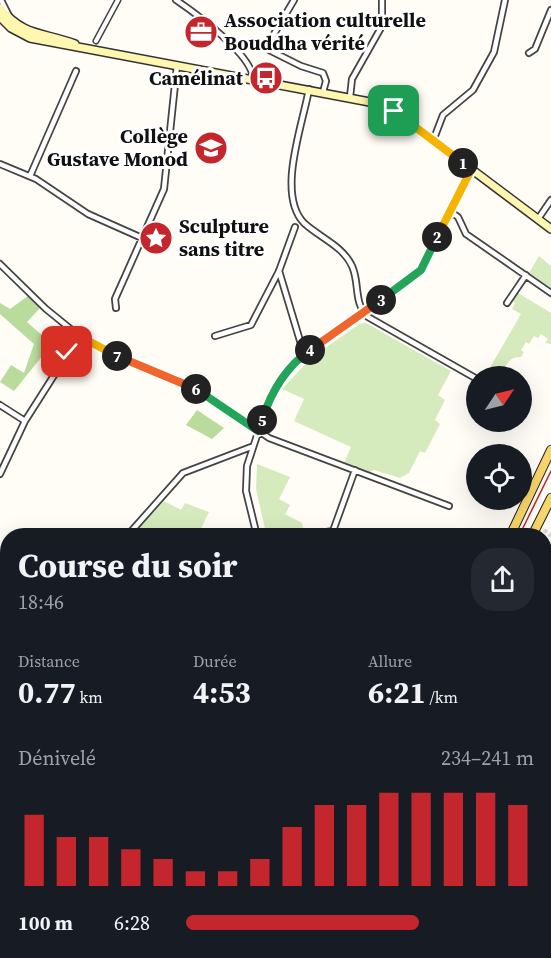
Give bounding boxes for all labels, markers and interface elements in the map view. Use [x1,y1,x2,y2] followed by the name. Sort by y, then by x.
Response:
[224,6,426,57] place label: Association culturelle Bouddha vérité
[183,14,219,50] office icon: Association culturelle Bouddha vérité
[248,60,284,96] bus stop icon: Camélinat
[149,64,244,92] place label: Camélinat
[368,85,419,136] pin
[377,94,410,127] icon: arrive
[47,122,188,173] place label: Collège Gustave Monod
[193,130,229,166] school or university icon: Collège Gustave Monod
[448,148,478,178] pin: 1
[459,152,467,174] text: 1
[179,212,269,263] place label: Sculpture sans titre
[138,220,174,256] place icon: Sculpture sans titre
[422,222,452,252] pin: 2
[433,226,441,248] text: 2
[366,285,396,315] pin: 3
[377,289,385,311] text: 3
[41,326,92,377] pin
[50,335,83,368] icon: check
[295,335,325,365] pin: 4
[306,339,314,361] text: 4
[102,341,132,371] pin: 7
[113,345,121,367] text: 7
[466,366,532,432] north arrow
[466,366,532,510] map controls
[181,374,211,404] pin: 6
[192,378,200,400] text: 6
[247,405,277,435] pin: 5
[258,409,266,431] text: 5
[466,444,532,510] button: locate
[18,543,237,588] text: Course du soir
[471,548,534,611] button: share
[18,588,64,616] text: 18:46
[18,650,80,672] text: Distance
[193,650,237,672] text: Durée
[368,650,412,672] text: Allure
[18,672,76,713] text: 0.77
[193,672,251,713] text: 4:53
[368,672,426,713] text: 6:21
[76,686,103,708] text: km
[426,686,458,708] text: /km
[18,744,96,772] text: Dénivelé
[441,744,534,772] text: 234–241 m
[18,909,73,937] text: 100 m
[114,909,150,937] text: 6:28

